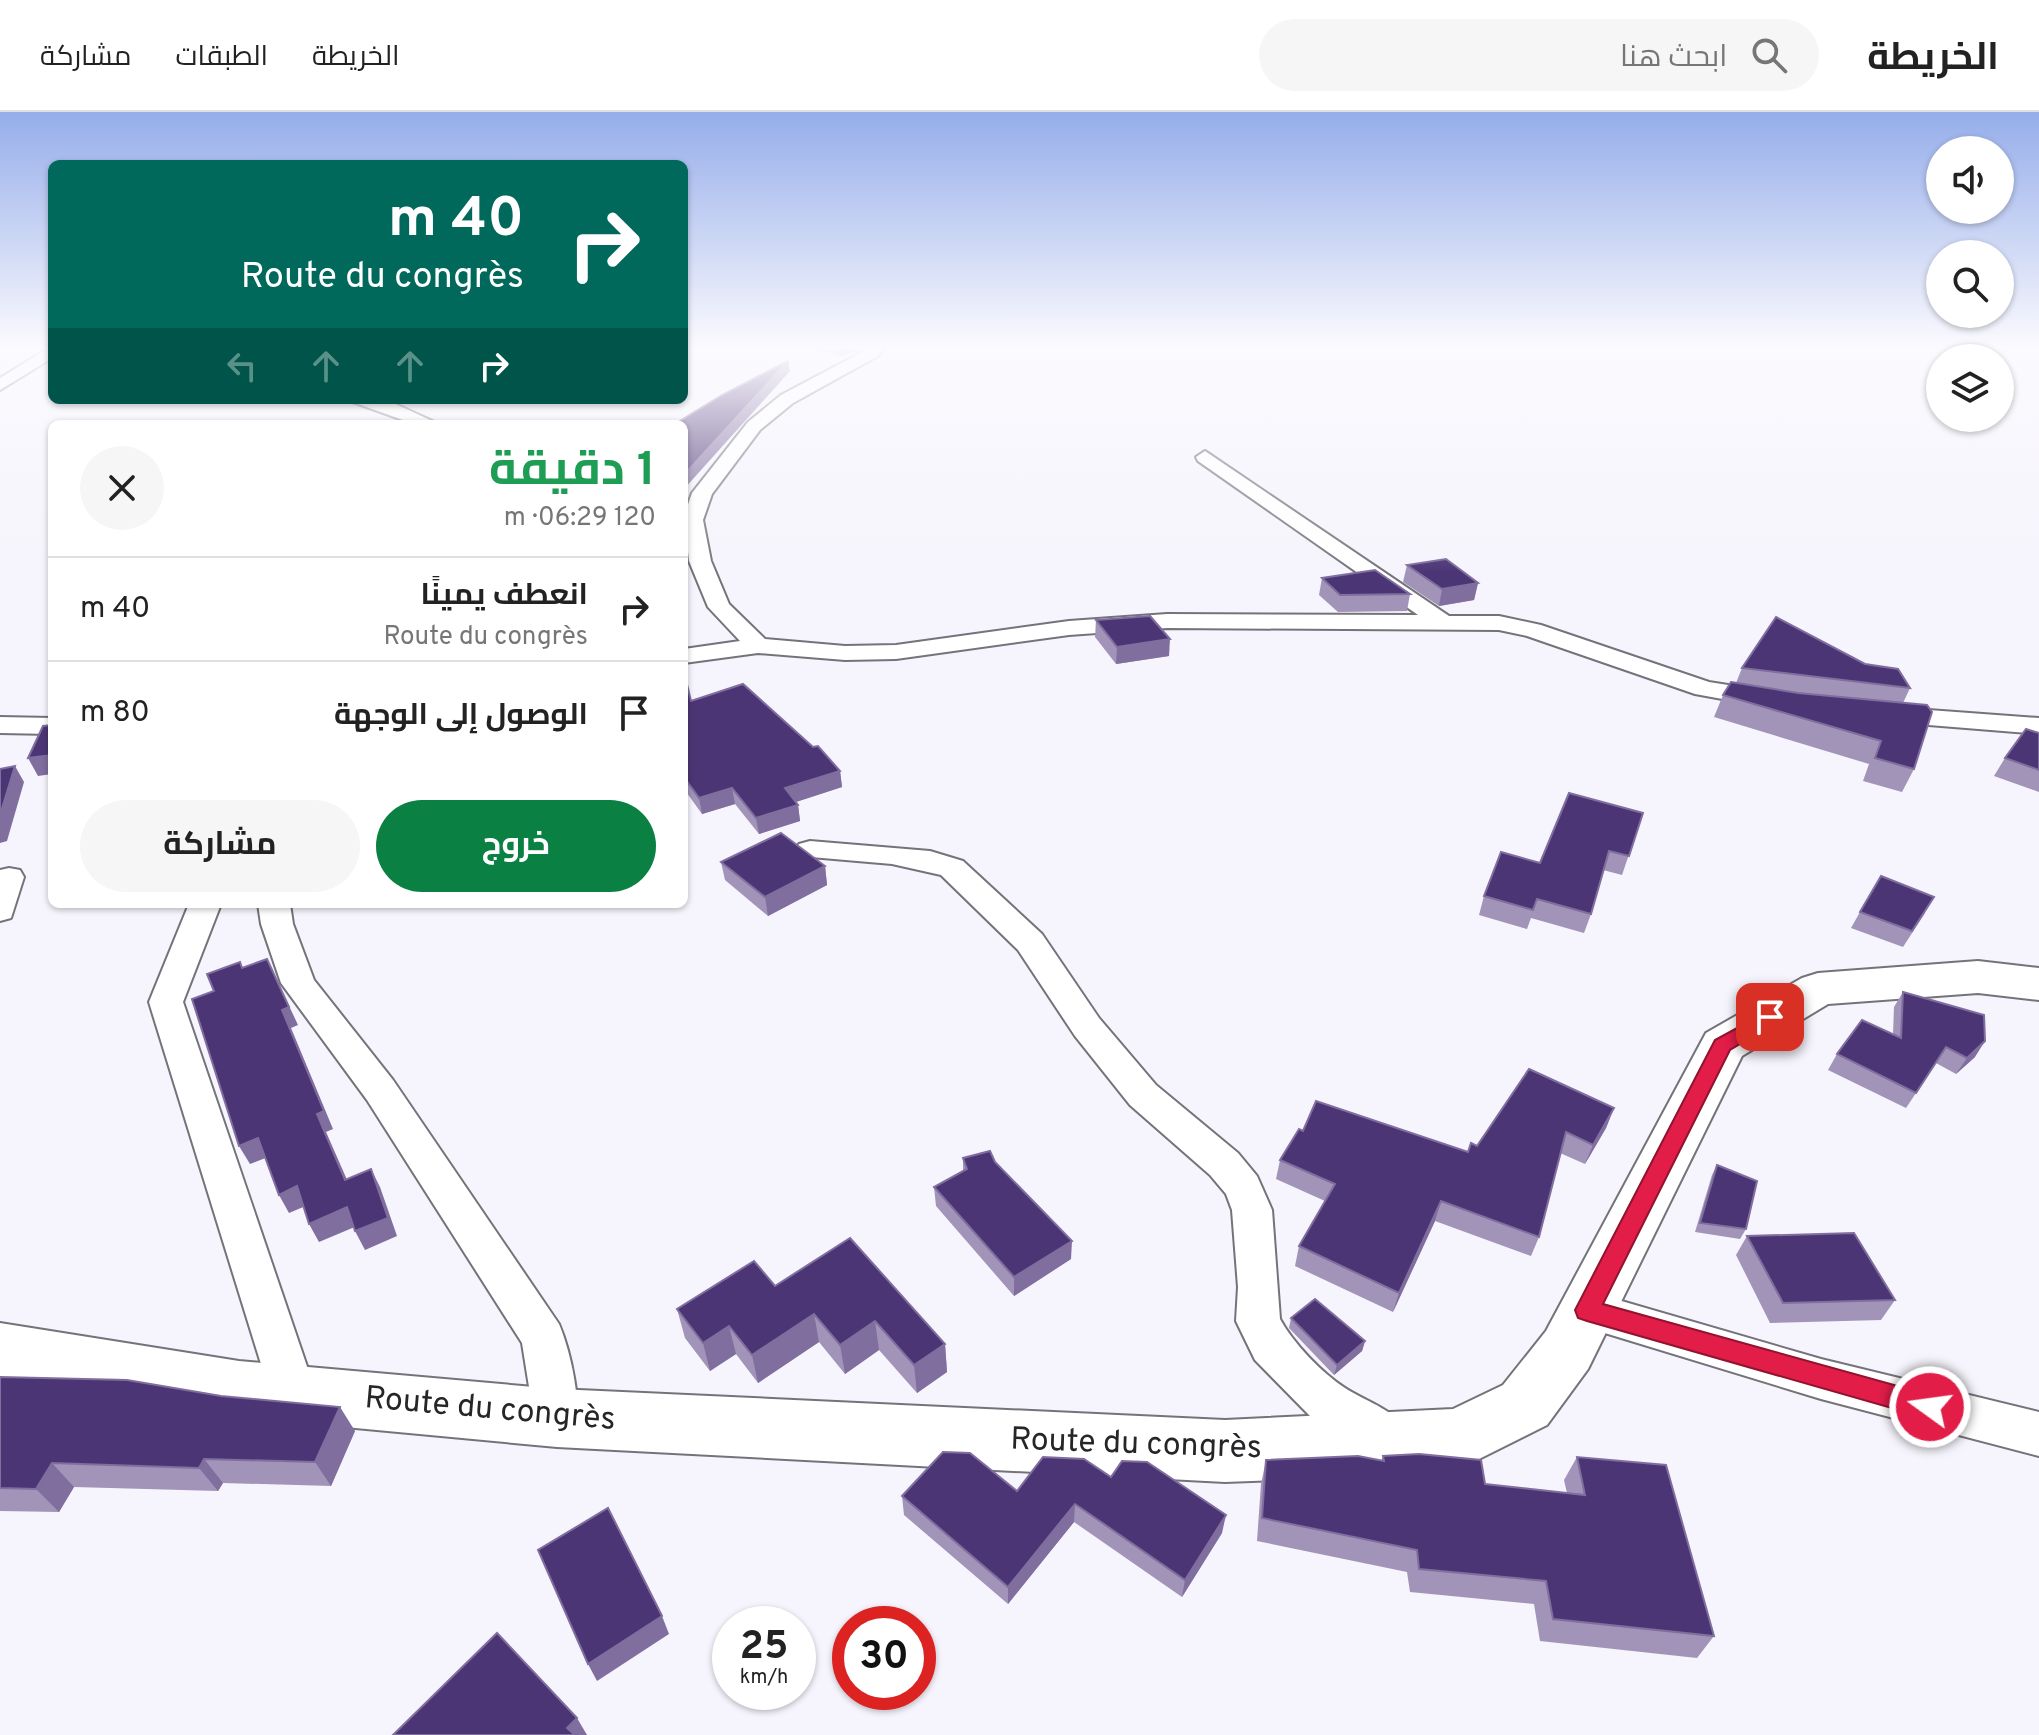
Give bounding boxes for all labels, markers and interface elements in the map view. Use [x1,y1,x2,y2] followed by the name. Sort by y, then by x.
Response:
[1259,19,1819,91] search box
[1747,33,1791,77] icon: search
[1867,35,1999,84] text: الخريطة
[40,40,131,76] text: مشاركة
[175,40,268,76] text: الطبقات
[312,40,399,76] text: الخريطة
[1620,40,1727,77] text: ابحث هنا
[1926,136,2014,432] map controls
[1926,136,2014,224] button: sound
[388,186,524,256] text: 40 m
[552,192,656,296] icon: right
[1926,240,2014,328] button: search
[241,255,524,301] text: Route du congrès
[220,344,264,388] icon: left
[304,344,348,388] icon: ahead
[388,344,432,388] icon: ahead
[472,344,516,388] icon: right
[1926,344,2014,432] button: layers
[489,442,656,502] text: 1 دقيقة
[80,446,164,530] button: close
[504,502,656,535] text: 120 m · 06:29
[421,578,588,615] text: انعطف يمينًا
[612,587,656,631] icon: right
[80,591,150,628] text: 40 m
[383,621,588,654] text: Route du congrès
[612,691,656,735] icon: arrive
[80,695,150,732] text: 80 m
[334,698,588,735] text: الوصول إلى الوجهة
[80,800,360,892] button: مشاركة
[376,800,656,892] button: خروج
[1736,983,1804,1051] pin
[1748,995,1792,1039] icon: arrive
[1888,1365,1972,1449] position arrow
[363,1379,617,1441] street label: Route du congrès
[1010,1421,1262,1469] street label: Route du congrès
[832,1606,936,1710] speed limit sign: 30
[740,1623,788,1673] text: 25
[740,1665,788,1691] text: km/h

